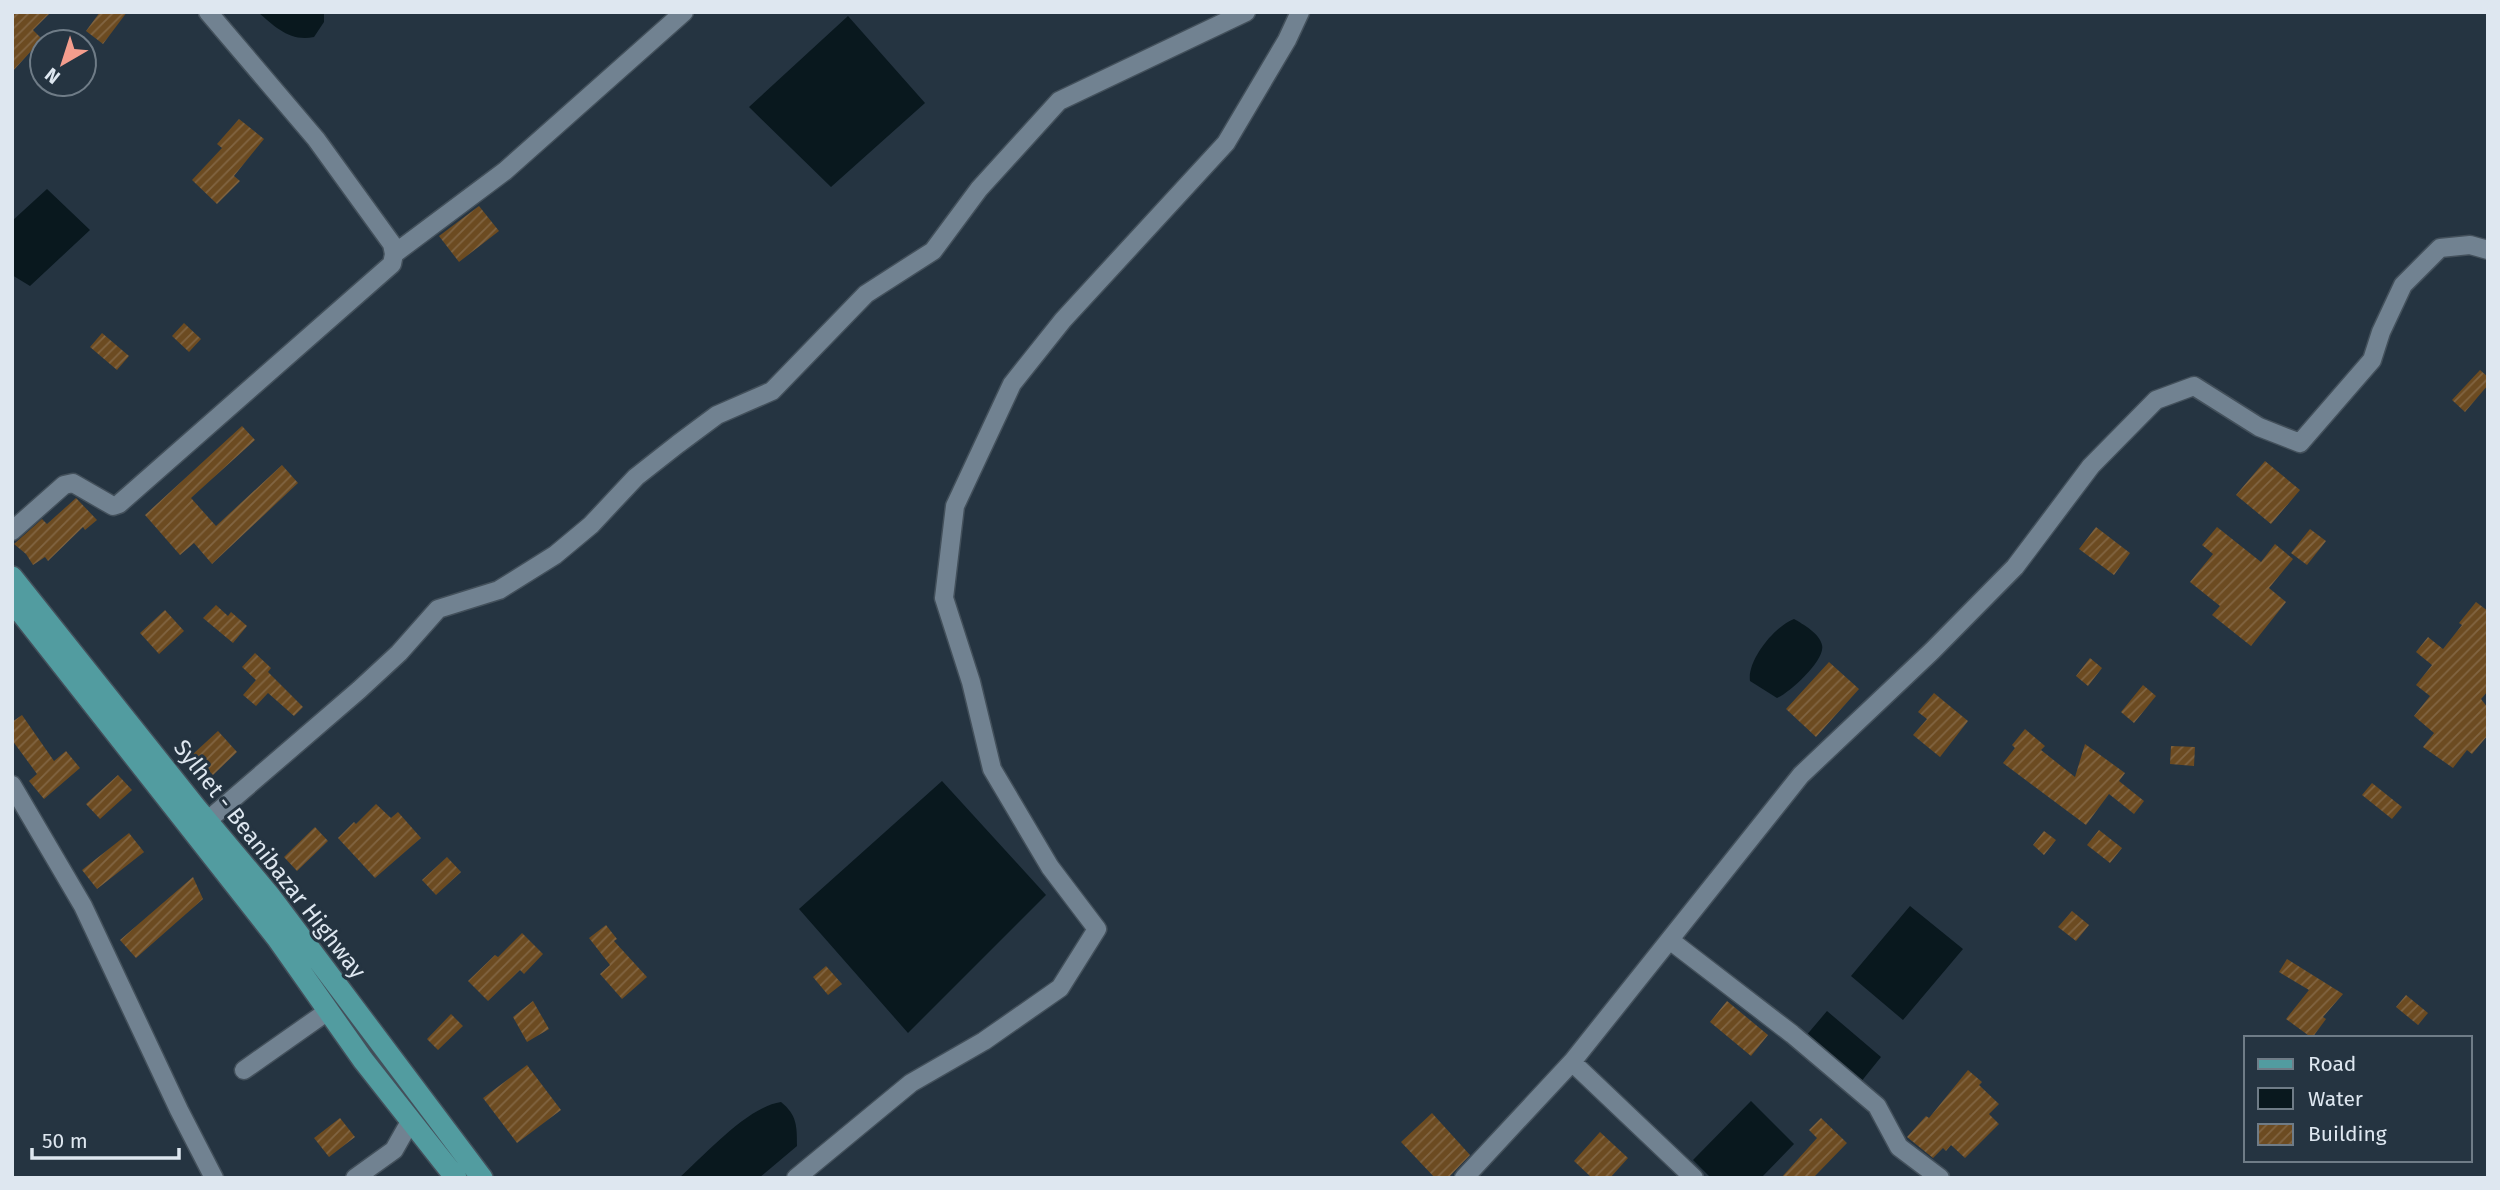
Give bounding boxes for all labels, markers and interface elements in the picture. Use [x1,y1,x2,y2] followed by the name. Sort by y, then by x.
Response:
[28,28,98,98] north arrow
[40,63,65,89] text: N
[168,734,372,985] street label: Sylhet - Beanibazar Highway
[2244,1036,2472,1162] legend
[2308,1051,2356,1077] text: Road
[2308,1086,2363,1112] text: Water
[32,1116,178,1160] scale bar
[2308,1121,2387,1147] text: Building
[42,1128,88,1154] text: 50 m

